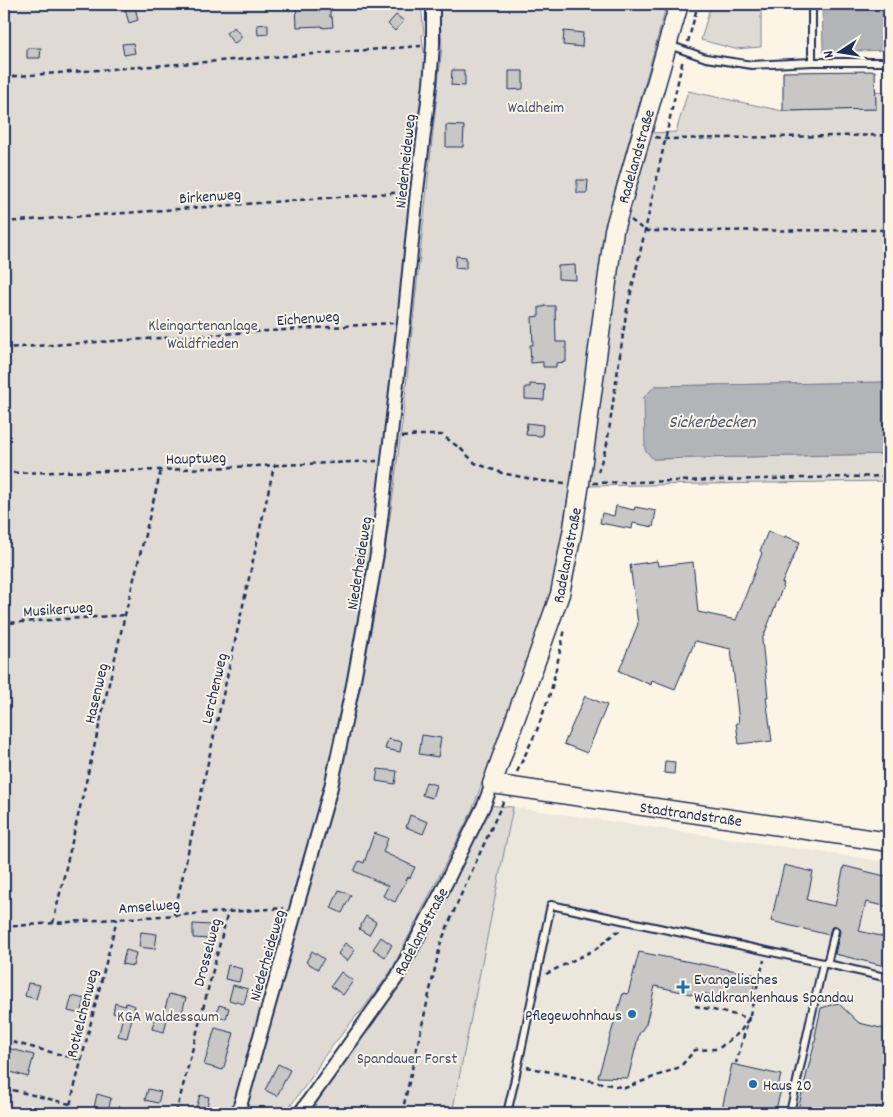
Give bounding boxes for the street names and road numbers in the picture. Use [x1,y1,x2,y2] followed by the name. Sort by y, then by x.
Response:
[613,107,662,206] street label: Radelandstraße
[390,113,423,209] street label: Niederheideweg
[179,184,242,211] street label: Birkenweg
[276,306,340,333] street label: Eichenweg
[166,447,227,472] street label: Hauptweg
[548,506,589,605] street label: Radelandstraße
[342,515,379,612] street label: Niederheideweg
[23,597,94,624] street label: Musikerweg
[196,651,235,726] street label: Lerchenweg
[79,661,116,726] street label: Hasenweg
[638,797,743,834] street label: Stadtrandstraße
[389,884,455,980] street label: Radelandstraße
[118,894,181,921] street label: Amselweg
[244,907,292,1004] street label: Niederheideweg
[188,916,229,989] street label: Drosselweg
[61,967,106,1060] street label: Rotkelchenweg

